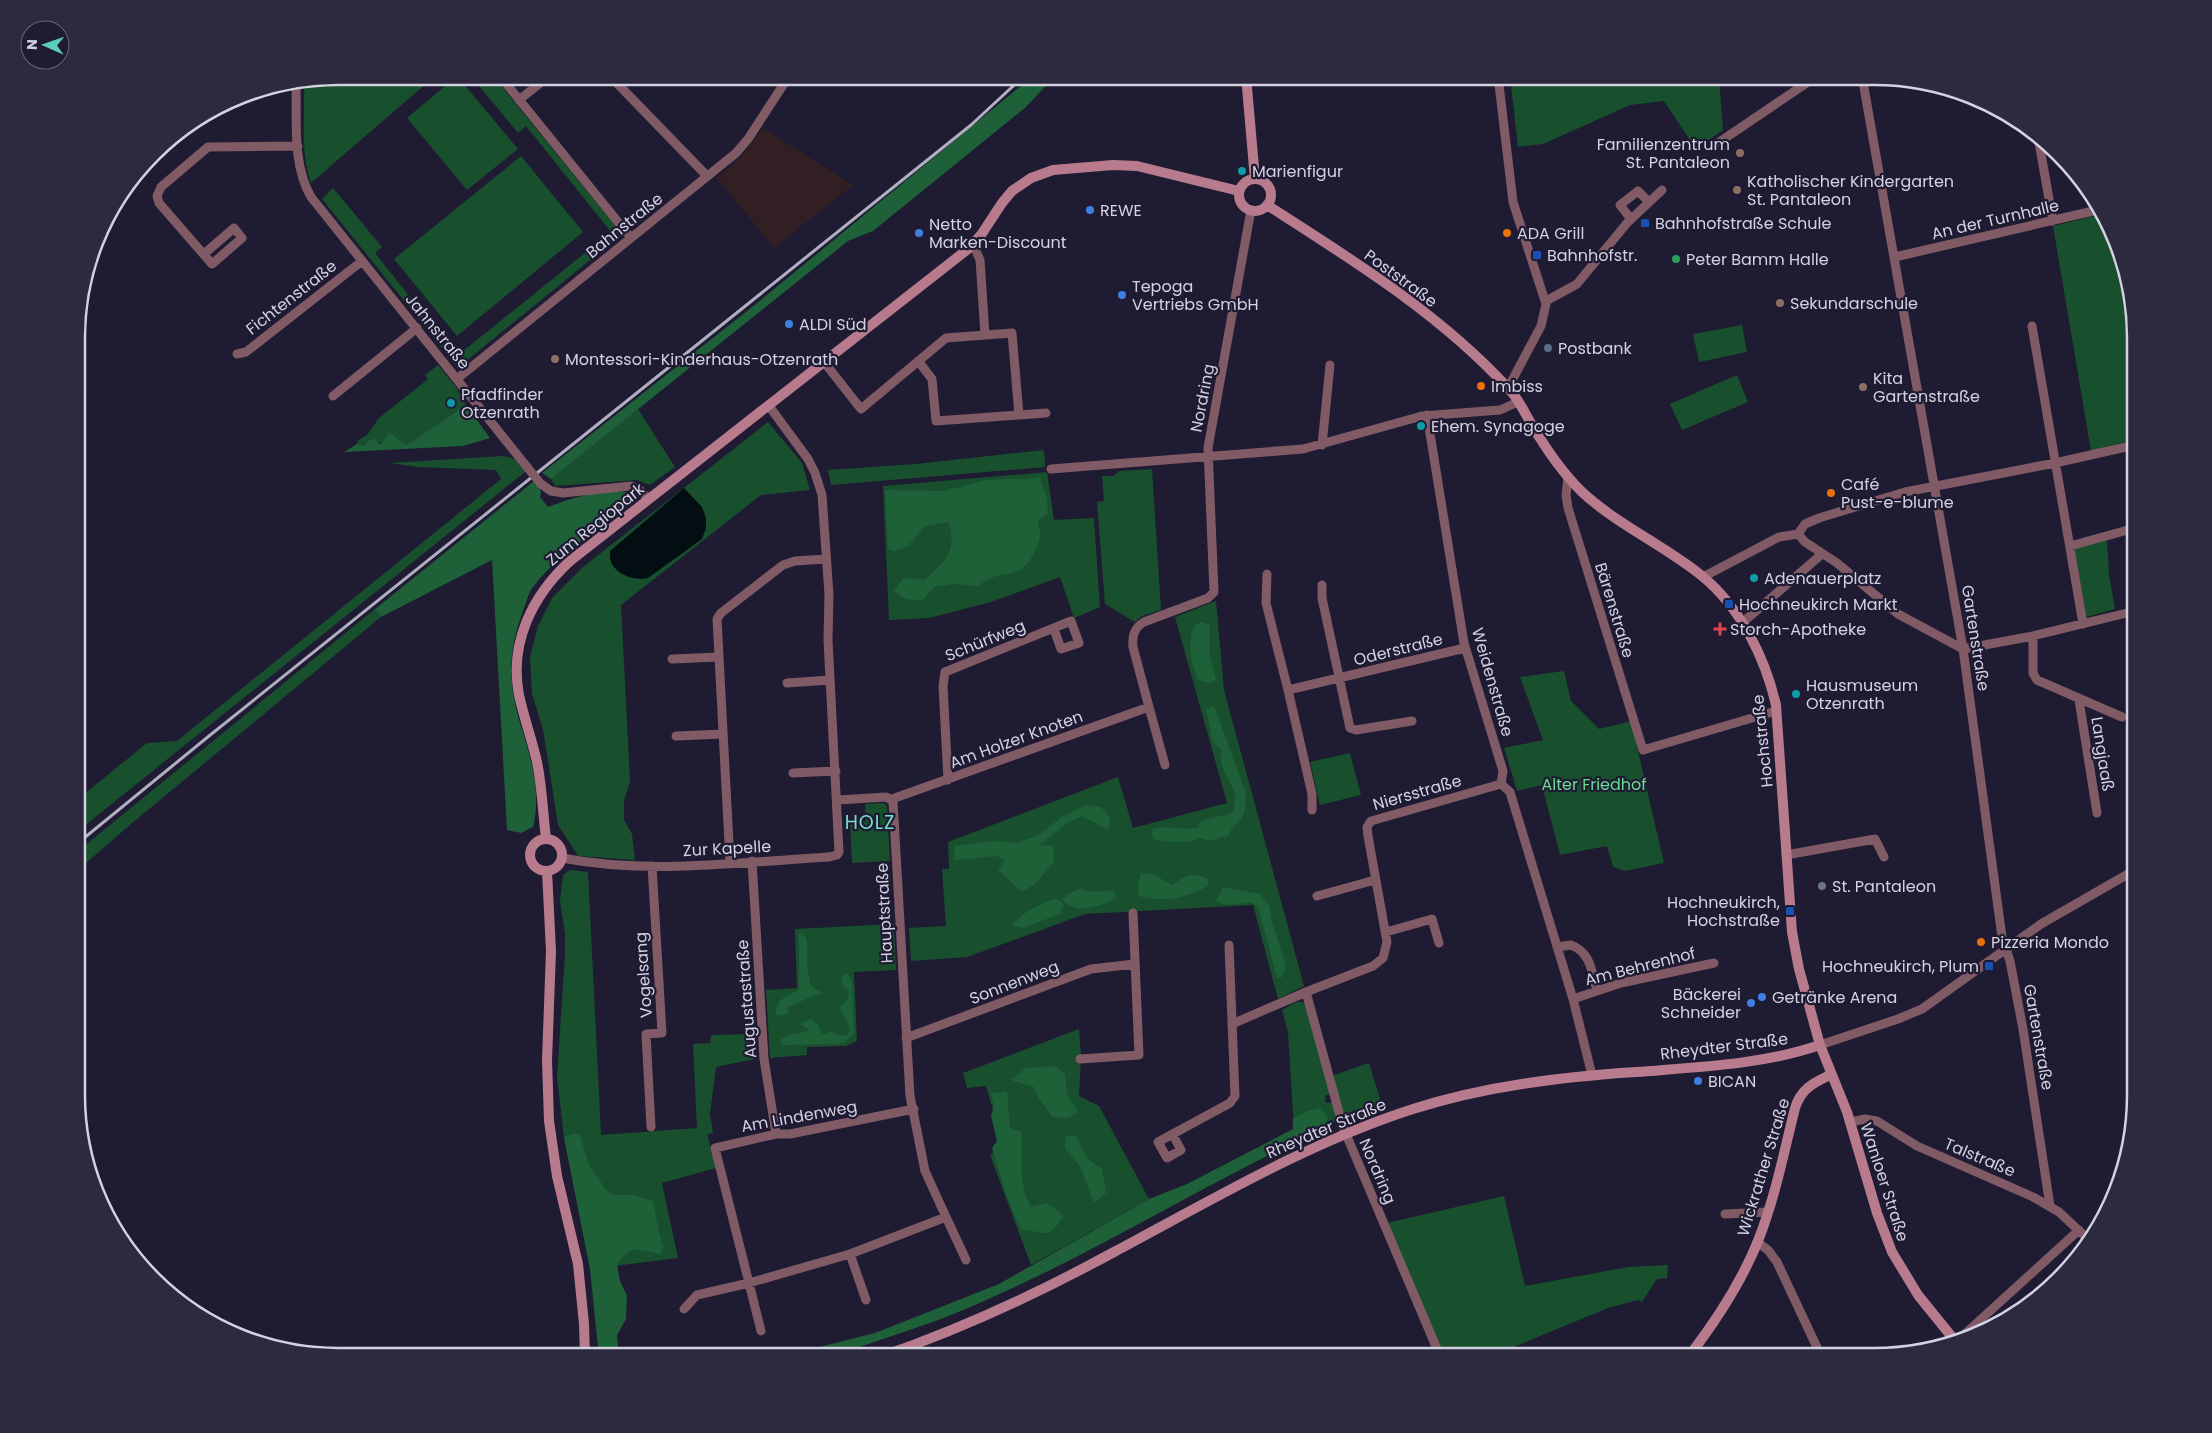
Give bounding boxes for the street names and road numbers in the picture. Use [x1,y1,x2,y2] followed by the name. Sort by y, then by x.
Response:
[581,187,668,264] street label: Bahnstraße
[1929,194,2061,245] street label: An der Turnhalle
[1359,244,1442,313] street label: Poststraße
[241,255,342,340] street label: Fichtenstraße
[400,288,475,374] street label: Jahnstraße
[1185,362,1220,434] street label: Nordring
[541,477,650,571] street label: Zum Regiopark
[1589,560,1640,661] street label: Bärenstraße
[1956,583,1995,693] street label: Gartenstraße
[942,614,1029,667] street label: Schürfweg
[1466,625,1519,739] street label: Weidenstraße
[1351,627,1445,672] street label: Oderstraße
[1746,693,1779,788] street label: Hochstraße
[946,705,1086,774] street label: Am Holzer Knoten
[2085,715,2120,793] street label: Langjaaß
[1370,769,1464,816] street label: Niersstraße
[682,835,772,862] street label: Zur Kapelle
[870,862,899,964] street label: Hauptstraße
[629,931,658,1019] street label: Vogelsang
[731,939,762,1059] street label: Augustastraße
[1582,942,1698,991] street label: Am Behrenhof
[966,955,1062,1010] street label: Sonnenweg
[2018,982,2059,1092] street label: Gartenstraße
[1659,1027,1789,1066] street label: Rheydter Straße
[1263,1093,1390,1164] street label: Rheydter Straße
[739,1095,859,1138] street label: Am Lindenweg
[1732,1095,1795,1239] street label: Wickrather Straße
[1854,1120,1915,1245] street label: Wanloer Straße
[1941,1132,2019,1183] street label: Talstraße
[1353,1135,1402,1208] street label: Nordring

